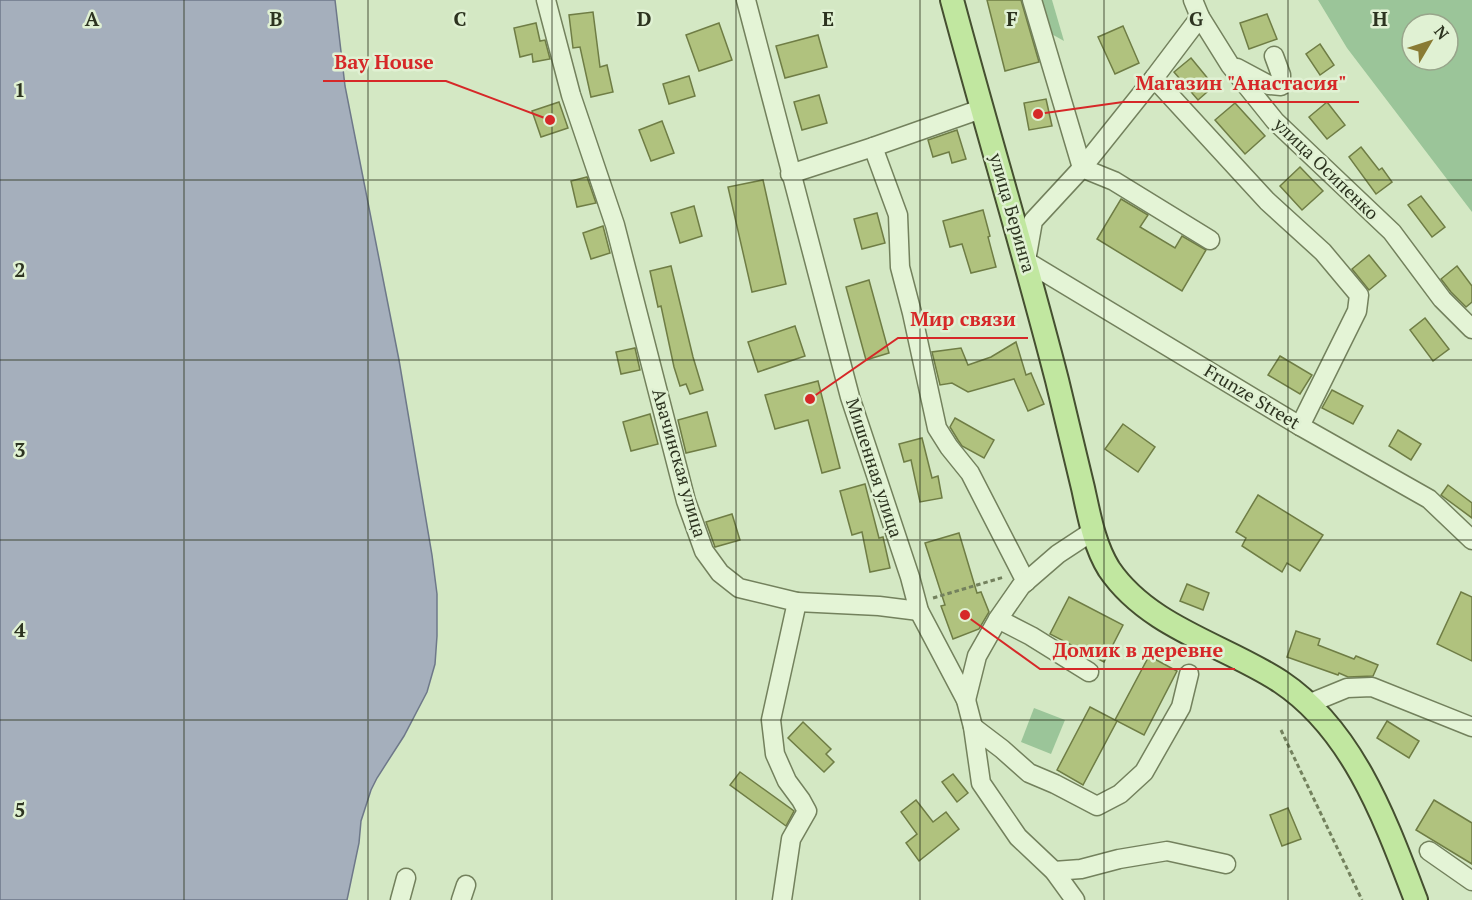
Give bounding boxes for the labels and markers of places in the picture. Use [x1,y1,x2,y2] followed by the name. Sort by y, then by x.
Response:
[323,43,446,81] callout: Bay House
[1123,64,1359,102] callout: Магазин "Анастасия"
[898,300,1028,338] callout: Мир связи
[1040,631,1235,669] callout: Домик в деревне

